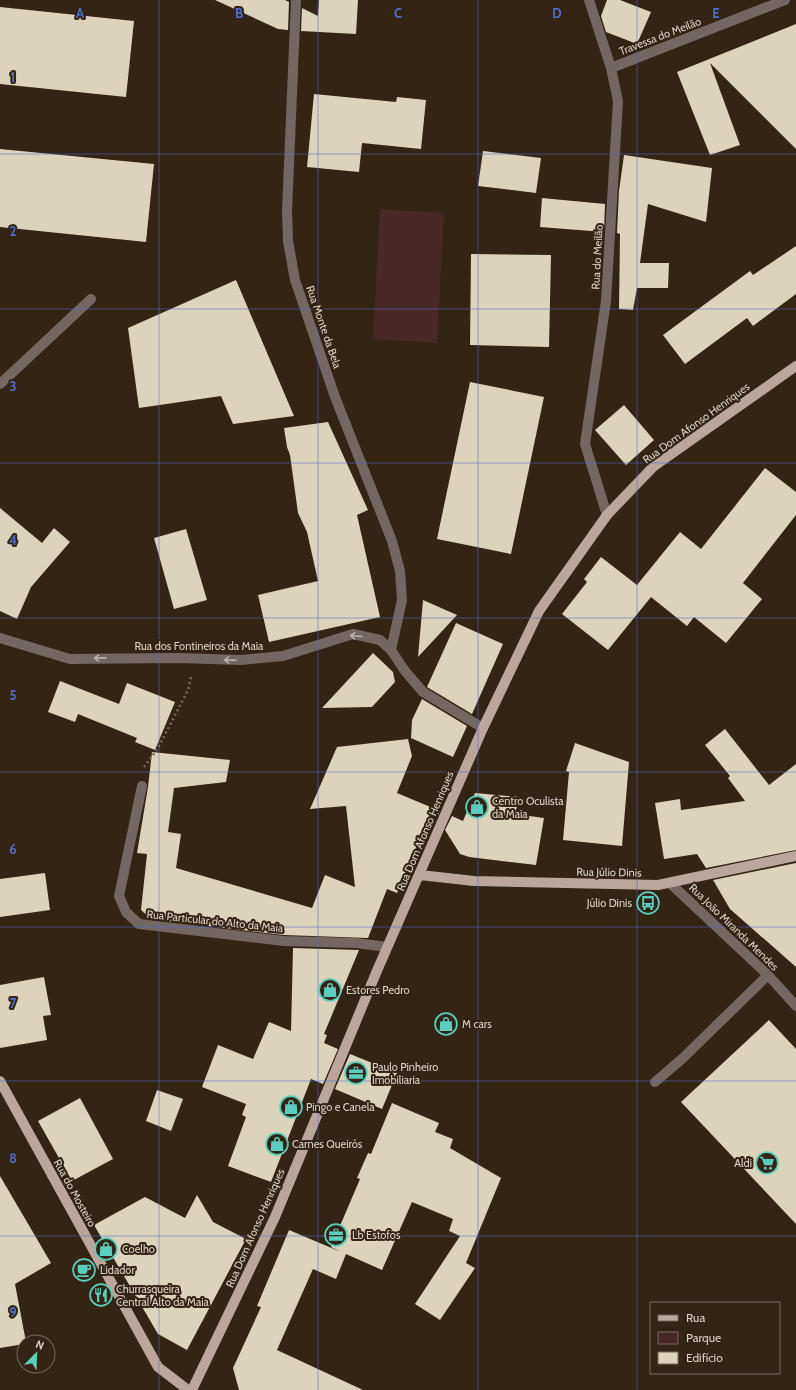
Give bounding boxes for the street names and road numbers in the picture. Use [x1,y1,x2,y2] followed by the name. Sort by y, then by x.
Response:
[617,14,703,58] street label: Travessa do Meilão
[588,224,606,290] street label: Rua do Meilão
[303,284,345,371] street label: Rua Monte da Bela
[640,379,753,467] street label: Rua Dom Afonso Henriques
[135,639,264,653] street label: Rua dos Fontineiros da Maia
[393,769,457,893] street label: Rua Dom Afonso Henriques
[576,864,642,880] street label: Rua Júlio Dinis
[686,881,782,974] street label: Rua João Miranda Mendes
[146,907,285,935] street label: Rua Particular do Alto da Maia
[51,1157,99,1229] street label: Rua do Mosteiro
[222,1166,288,1290] street label: Rua Dom Afonso Henriques

